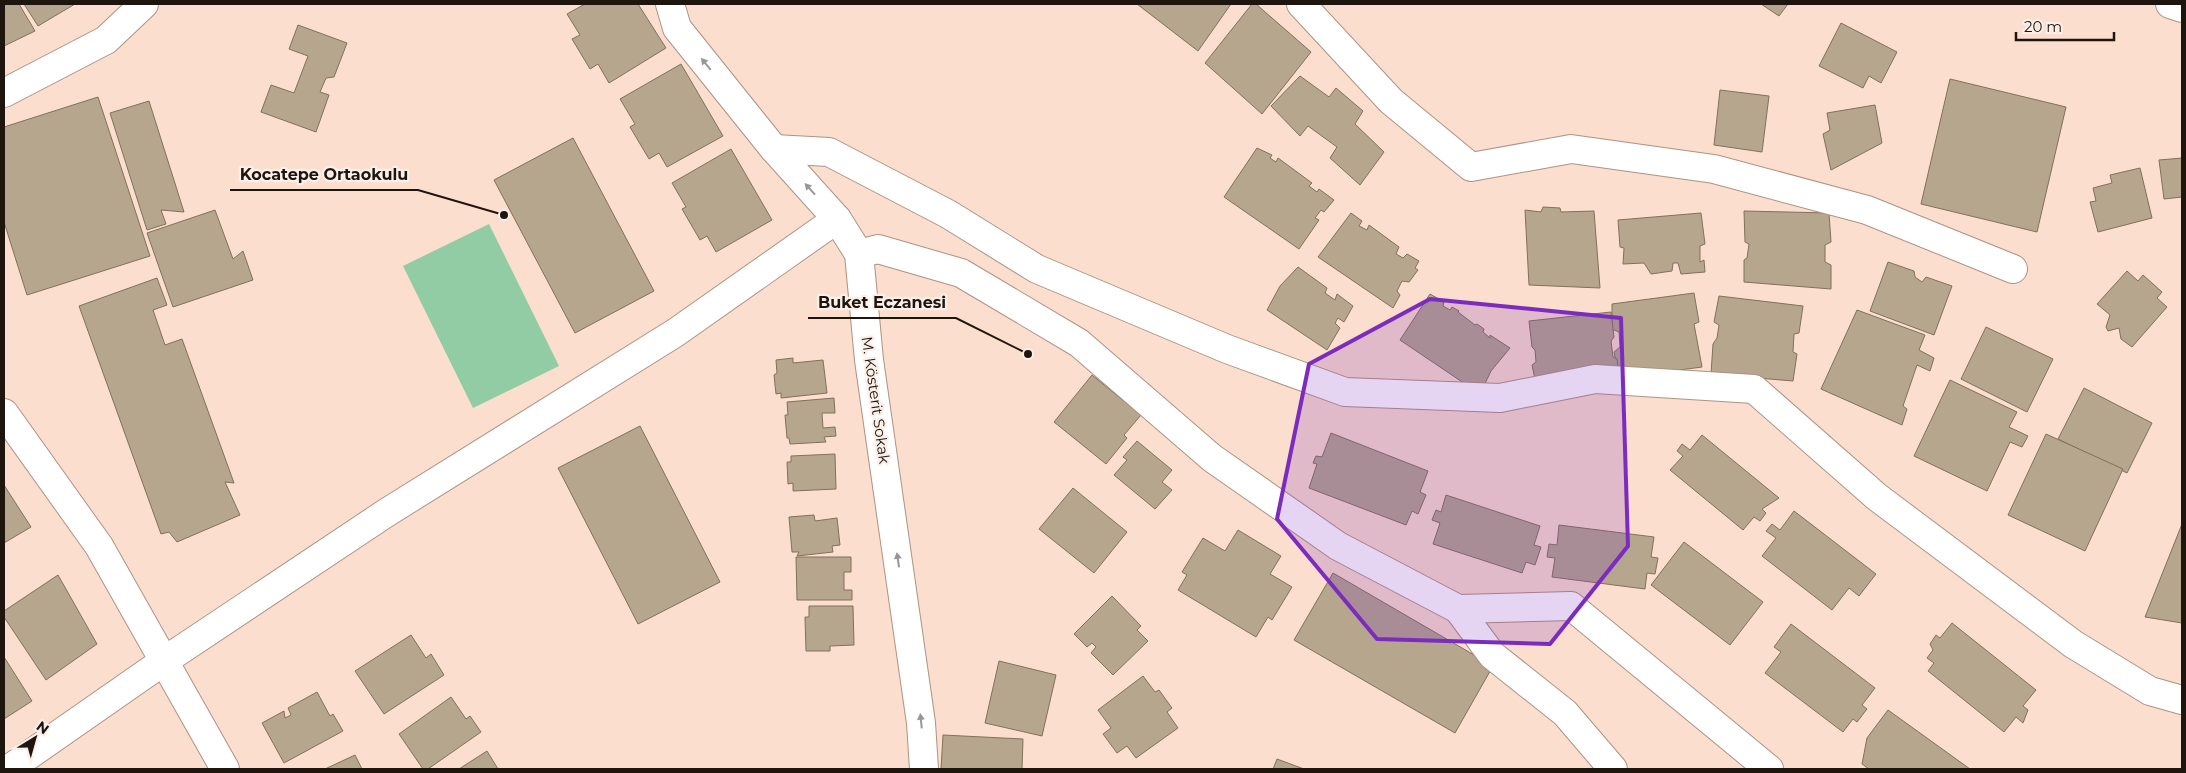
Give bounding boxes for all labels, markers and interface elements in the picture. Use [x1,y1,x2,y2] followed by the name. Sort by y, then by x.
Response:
[2016,10,2114,42] scale bar
[2024,17,2062,36] text: 20 m
[700,58,711,71] one-way arrow
[230,159,418,190] callout: Kocatepe Ortaokulu
[240,165,408,184] text: Kocatepe Ortaokulu
[804,183,816,195] one-way arrow
[808,287,956,318] callout: Buket Eczanesi
[818,293,946,312] text: Buket Eczanesi
[858,335,894,465] street label: M. Kösterit Sokak
[894,551,902,567] one-way arrow
[917,712,925,728] one-way arrow
[10,713,60,763] north arrow
[33,717,53,738] text: N

